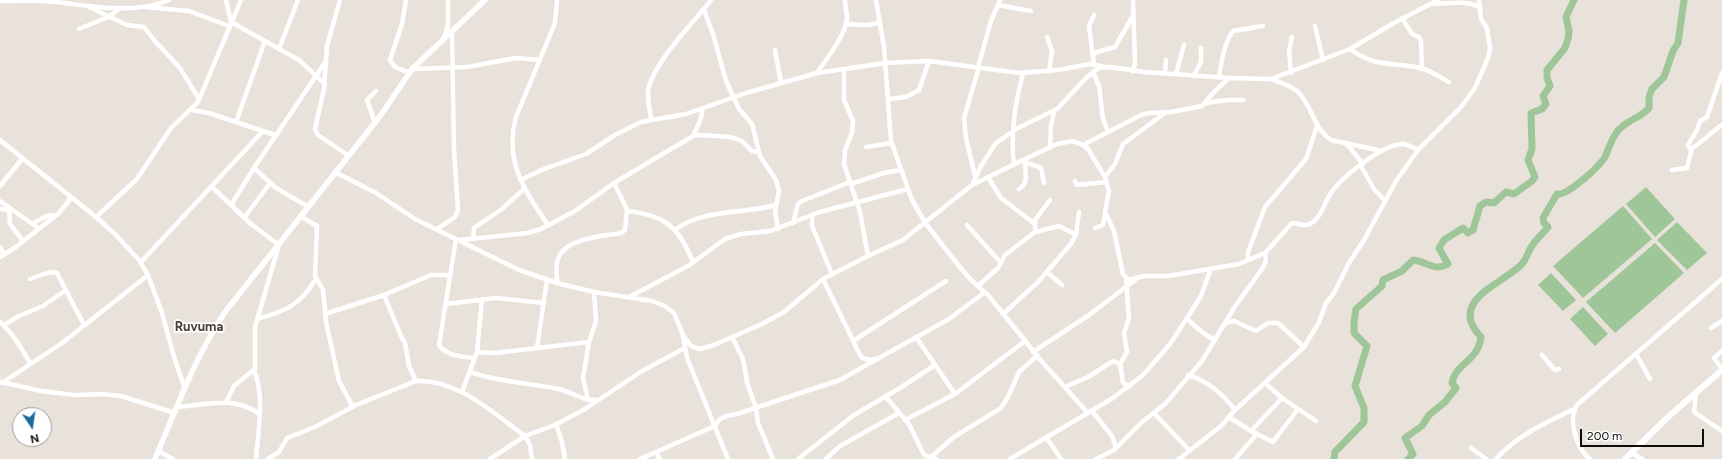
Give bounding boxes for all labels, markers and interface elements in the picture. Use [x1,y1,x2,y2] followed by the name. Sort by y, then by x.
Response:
[175,319,223,335] district label: Ruvuma
[12,407,52,447] north arrow
[1582,421,1706,447] scale bar
[1587,429,1622,443] text: 200 m
[29,431,40,445] text: N

